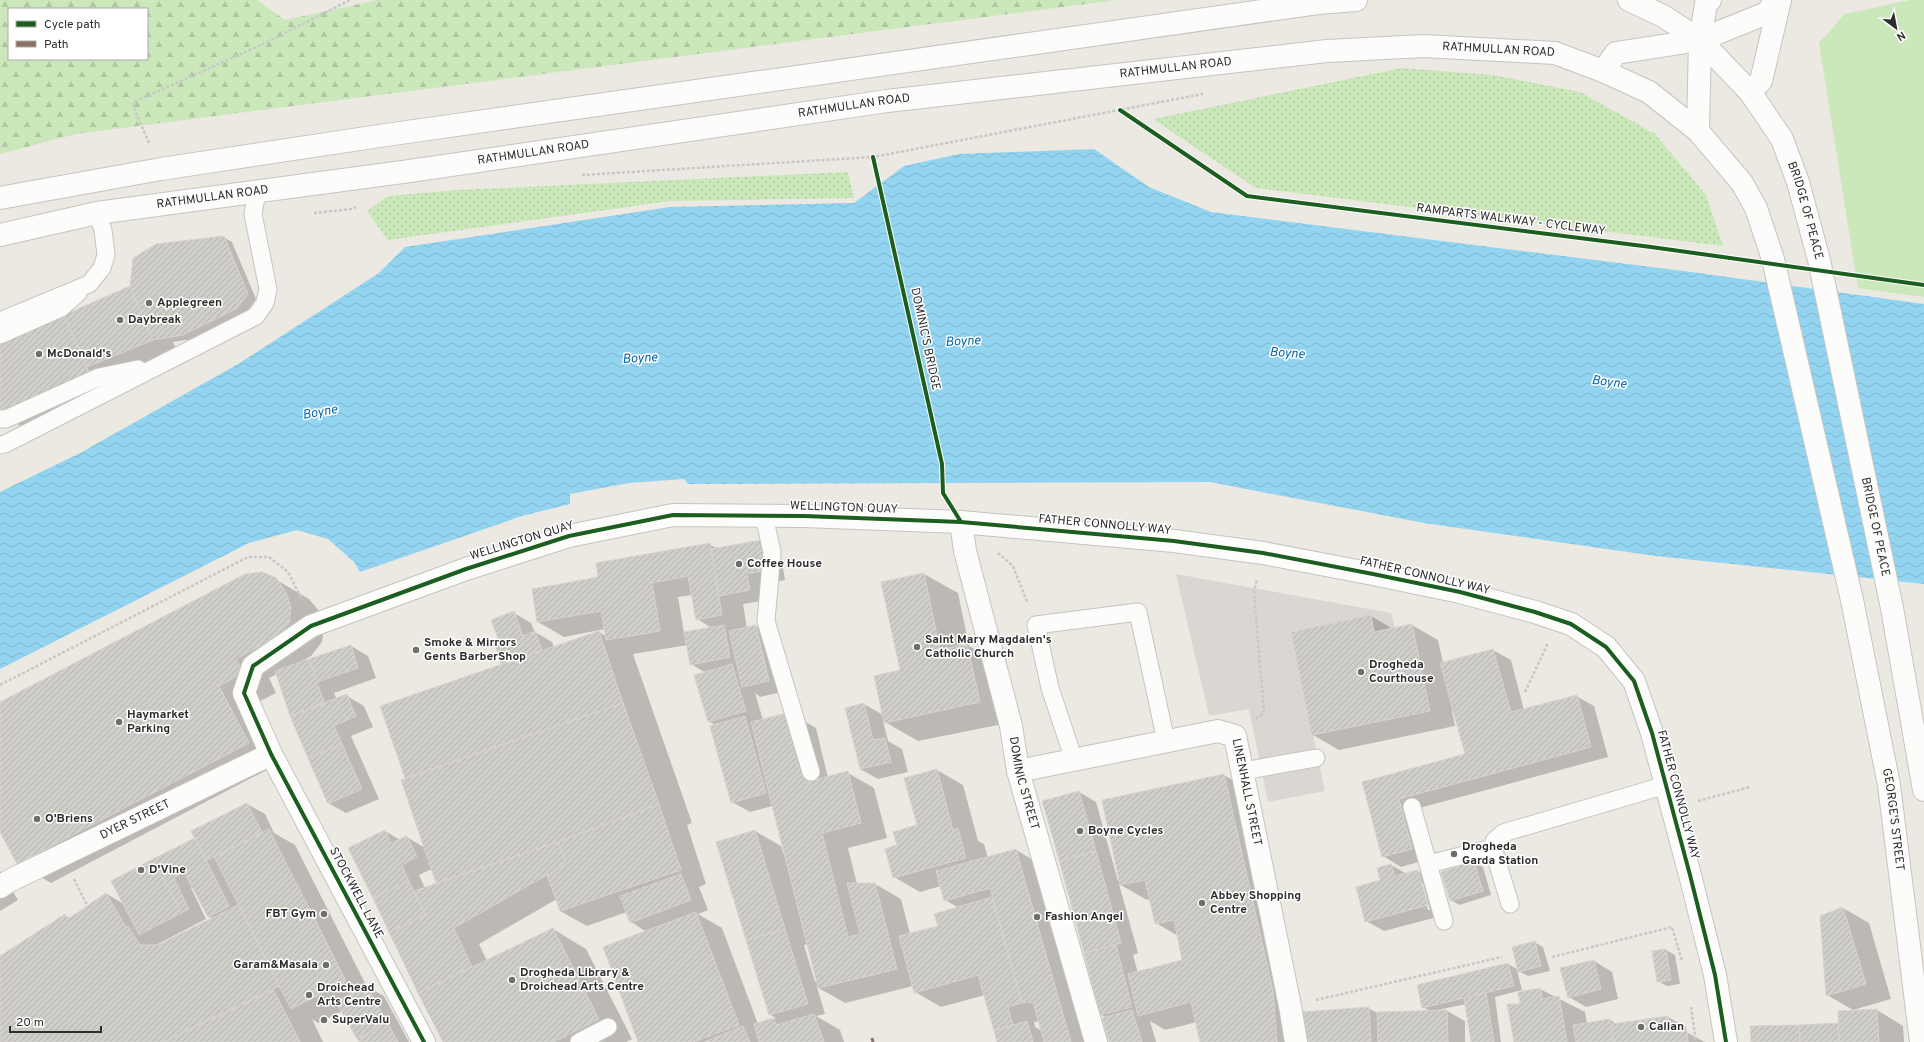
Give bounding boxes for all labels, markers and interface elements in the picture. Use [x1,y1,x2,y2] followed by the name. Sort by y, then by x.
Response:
[8,8,148,60] legend
[1876,8,1916,48] north arrow
[44,17,101,33] text: Cycle path
[1894,28,1908,44] text: N
[44,37,69,53] text: Path
[1442,39,1555,61] street label: RATHMULLAN ROAD
[1119,54,1233,83] street label: RATHMULLAN ROAD
[797,90,911,122] street label: RATHMULLAN ROAD
[476,137,590,169] street label: RATHMULLAN ROAD
[1783,159,1827,261] street label: BRIDGE OF PEACE
[155,182,270,213] street label: RATHMULLAN ROAD
[1415,200,1607,240] street label: RAMPARTS WALKWAY - CYCLEWAY
[906,286,944,392] street label: DOMINIC'S BRIDGE
[157,295,222,311] place label: Applegreen
[144,298,154,308] marker: Applegreen
[128,312,182,328] place label: Daybreak
[115,315,125,325] marker: Daybreak
[945,333,981,351] water label: Boyne
[1269,345,1305,363] water label: Boyne
[47,346,111,362] place label: McDonald's
[34,349,44,359] marker: McDonald's
[622,350,658,368] water label: Boyne
[1591,373,1628,393] water label: Boyne
[301,402,339,424] water label: Boyne
[1857,476,1893,578] street label: BRIDGE OF PEACE
[790,498,899,518] street label: WELLINGTON QUAY
[1038,511,1172,539] street label: FATHER CONNOLLY WAY
[468,517,576,564] street label: WELLINGTON QUAY
[1358,553,1492,599] street label: FATHER CONNOLLY WAY
[747,556,822,572] place label: Coffee House
[734,559,744,569] marker: Coffee House
[925,632,1052,662] place label: Saint Mary Magdalen's Catholic Church
[424,635,526,665] place label: Smoke & Mirrors Gents BarberShop
[912,642,922,652] marker: Saint Mary Magdalen's Catholic Church
[411,645,421,655] marker: Smoke & Mirrors Gents BarberShop
[1369,657,1434,687] place label: Drogheda Courthouse
[1356,667,1366,677] marker: Drogheda Courthouse
[127,707,189,737] place label: Haymarket Parking
[114,717,124,727] marker: Haymarket Parking
[1653,728,1703,862] street label: FATHER CONNOLLY WAY
[1005,736,1043,832] street label: DOMINIC STREET
[1228,737,1265,847] street label: LINENHALL STREET
[1878,767,1908,872] street label: GEORGE'S STREET
[97,796,173,844] street label: DYER STREET
[45,811,93,827] place label: O'Briens
[32,814,42,824] marker: O'Briens
[1088,823,1163,839] place label: Boyne Cycles
[1075,826,1085,836] marker: Boyne Cycles
[1462,839,1538,869] place label: Drogheda Garda Station
[325,845,387,941] street label: STOCKWELL LANE
[1449,849,1459,859] marker: Drogheda Garda Station
[149,862,186,878] place label: D'Vine
[136,865,146,875] marker: D'Vine
[1210,888,1301,918] place label: Abbey Shopping Centre
[1197,898,1207,908] marker: Abbey Shopping Centre
[265,906,316,922] place label: FBT Gym
[319,909,329,919] marker: FBT Gym
[1045,909,1123,925] place label: Fashion Angel
[1032,912,1042,922] marker: Fashion Angel
[233,957,318,973] place label: Garam&Masala
[321,960,331,970] marker: Garam&Masala
[520,965,644,995] place label: Drogheda Library & Droichead Arts Centre
[507,975,517,985] marker: Drogheda Library & Droichead Arts Centre
[317,980,381,1010] place label: Droichead Arts Centre
[304,990,314,1000] marker: Droichead Arts Centre
[10,1008,101,1034] scale bar
[332,1012,389,1028] place label: SuperValu
[16,1015,44,1031] text: 20 m
[319,1015,329,1025] marker: SuperValu
[1649,1019,1684,1035] place label: Callan
[1636,1022,1646,1032] marker: Callan

